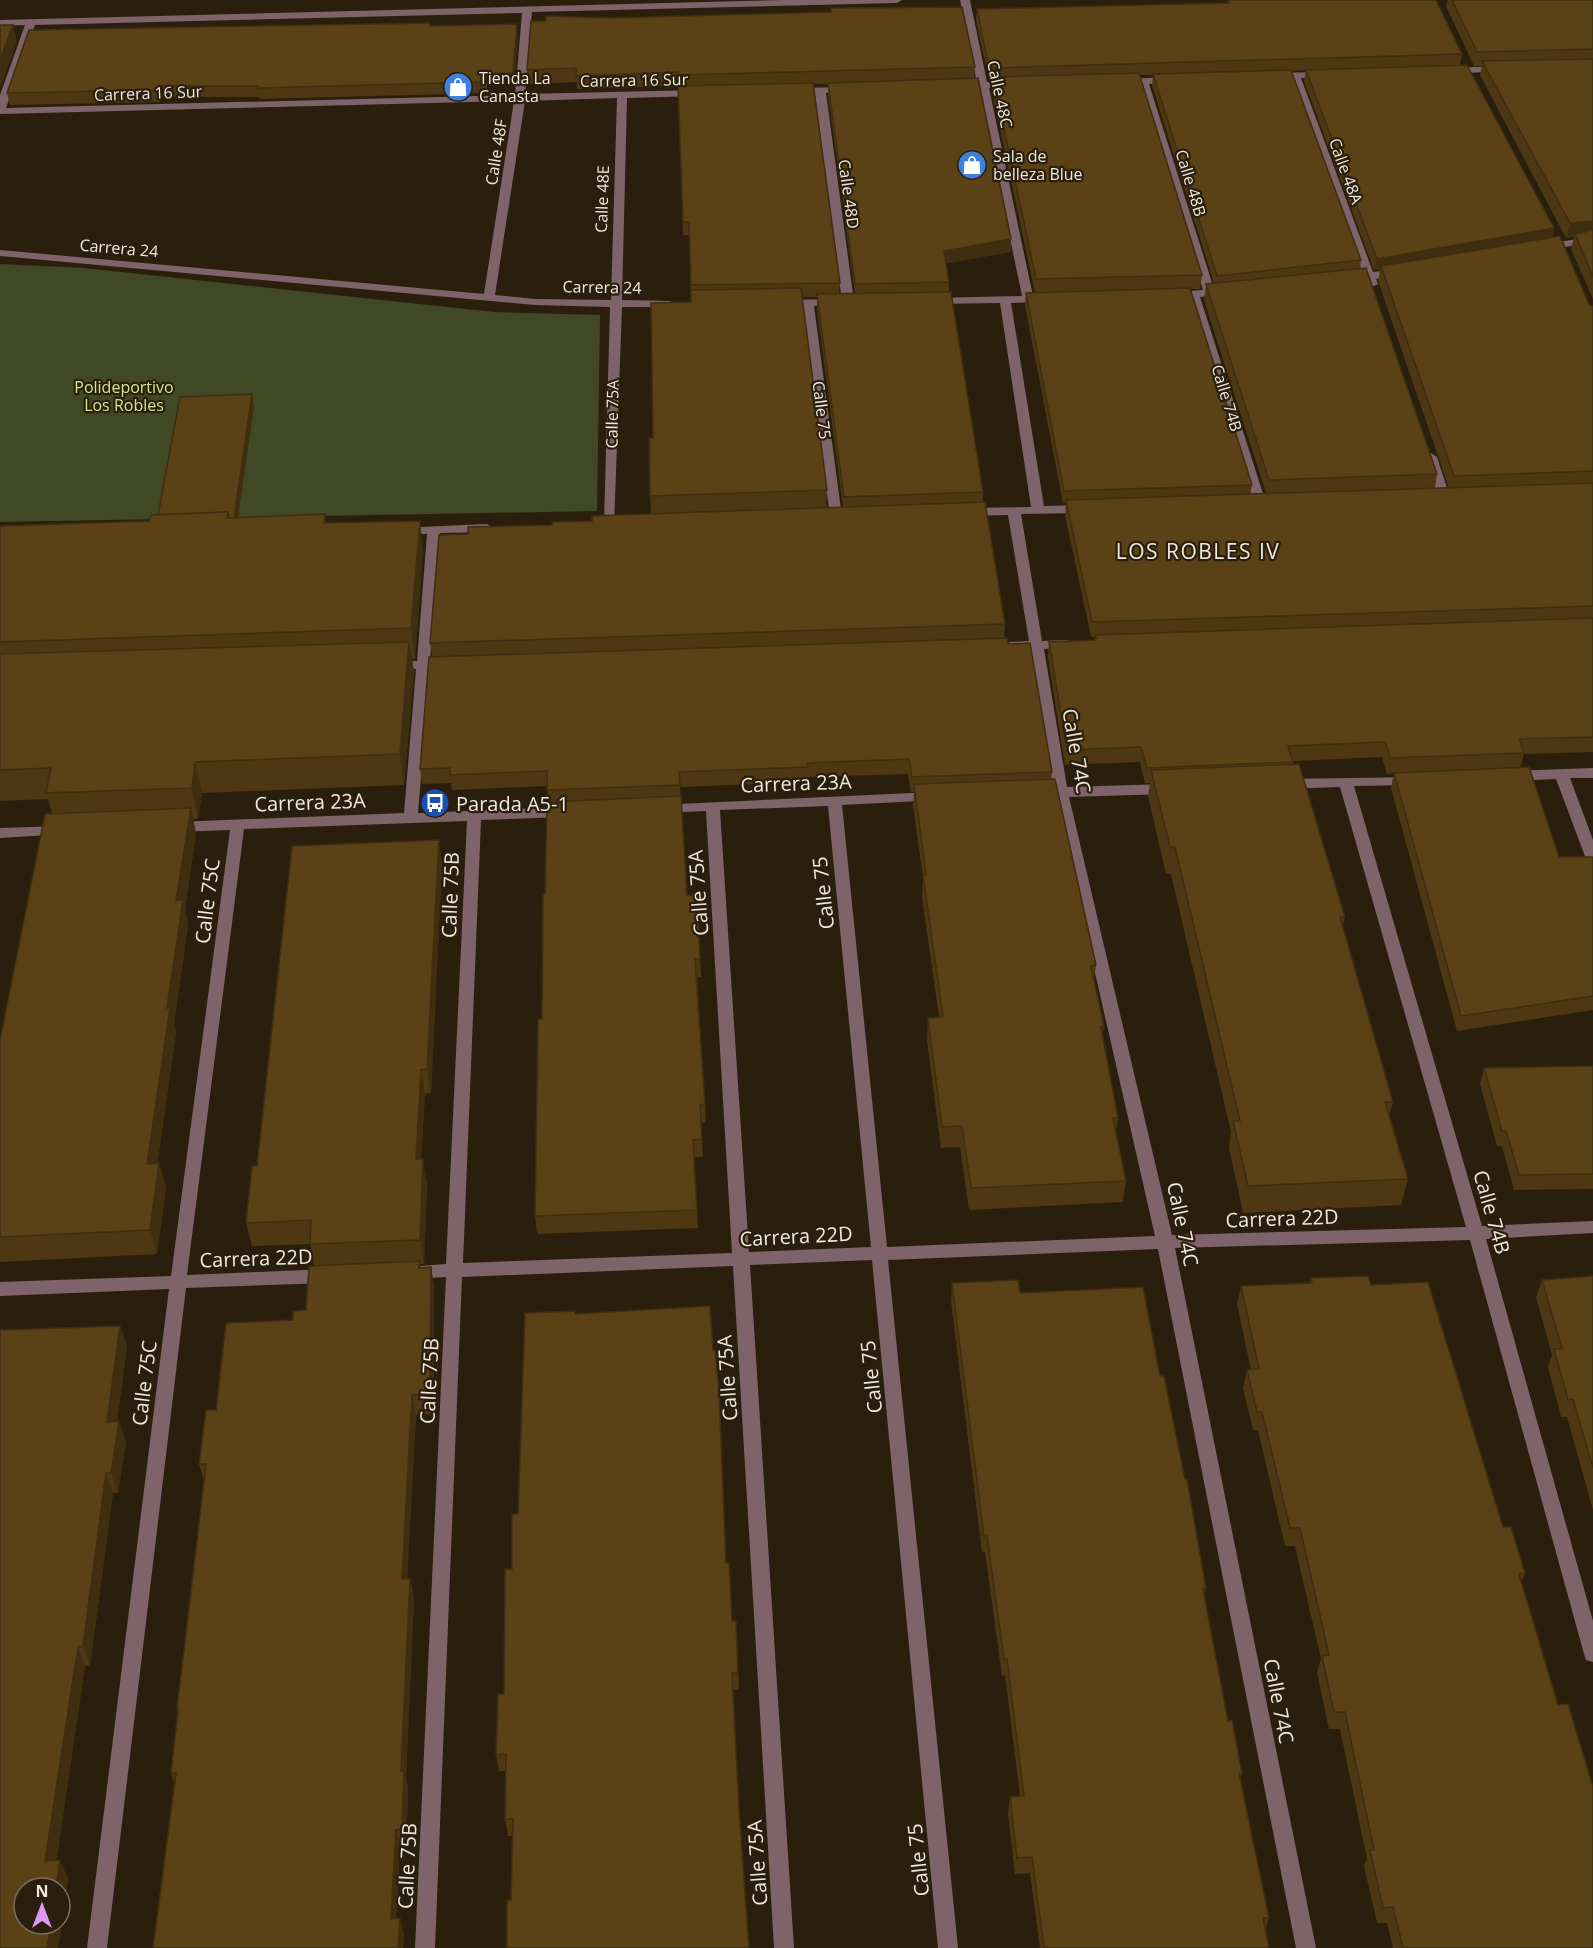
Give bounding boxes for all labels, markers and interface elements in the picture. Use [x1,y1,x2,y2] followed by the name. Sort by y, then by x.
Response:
[982,58,1018,130] street label: Calle 48C
[479,67,551,107] place label: Tienda La Canasta
[580,68,689,92] street label: Carrera 16 Sur
[442,71,474,103] shop icon: Tienda La Canasta
[94,80,203,106] street label: Carrera 16 Sur
[480,117,512,187] street label: Calle 48F
[1324,135,1368,208] street label: Calle 48A
[993,145,1083,185] place label: Sala de belleza Blue
[1170,147,1212,219] street label: Calle 48B
[956,149,988,181] shop icon: Sala de belleza Blue
[833,158,865,230] street label: Calle 48D
[590,165,614,233] street label: Calle 48E
[79,234,159,262] street label: Carrera 24
[562,275,642,299] street label: Carrera 24
[1206,362,1248,434] street label: Calle 74B
[74,376,174,416] park label: Polideportivo Los Robles
[600,379,624,448] street label: Calle 75A
[808,380,836,440] street label: Calle 75
[1116,537,1280,565] district label: LOS ROBLES IV
[1056,706,1098,796] street label: Calle 74C
[740,768,852,798] street label: Carrera 23A
[254,787,366,817] street label: Carrera 23A
[419,787,451,819] bus stop icon: Parada A5-1
[456,790,569,817] place label: Parada A5-1
[682,849,714,937] street label: Calle 75A
[435,852,465,938] street label: Calle 75B
[806,855,840,931] street label: Calle 75
[188,857,226,945] street label: Calle 75C
[1467,1167,1517,1257] street label: Calle 74B
[1161,1179,1205,1269] street label: Calle 74C
[1225,1203,1339,1233] street label: Carrera 22D
[739,1220,853,1252] street label: Carrera 22D
[199,1243,313,1273] street label: Carrera 22D
[711,1334,743,1422] street label: Calle 75A
[413,1337,445,1425] street label: Calle 75B
[125,1339,163,1427] street label: Calle 75C
[854,1339,888,1415] street label: Calle 75
[1258,1656,1300,1746] street label: Calle 74C
[741,1819,773,1907] street label: Calle 75A
[391,1822,423,1910] street label: Calle 75B
[901,1822,935,1898] street label: Calle 75
[12,1876,72,1936] north arrow
[35,1880,49,1902] text: N

